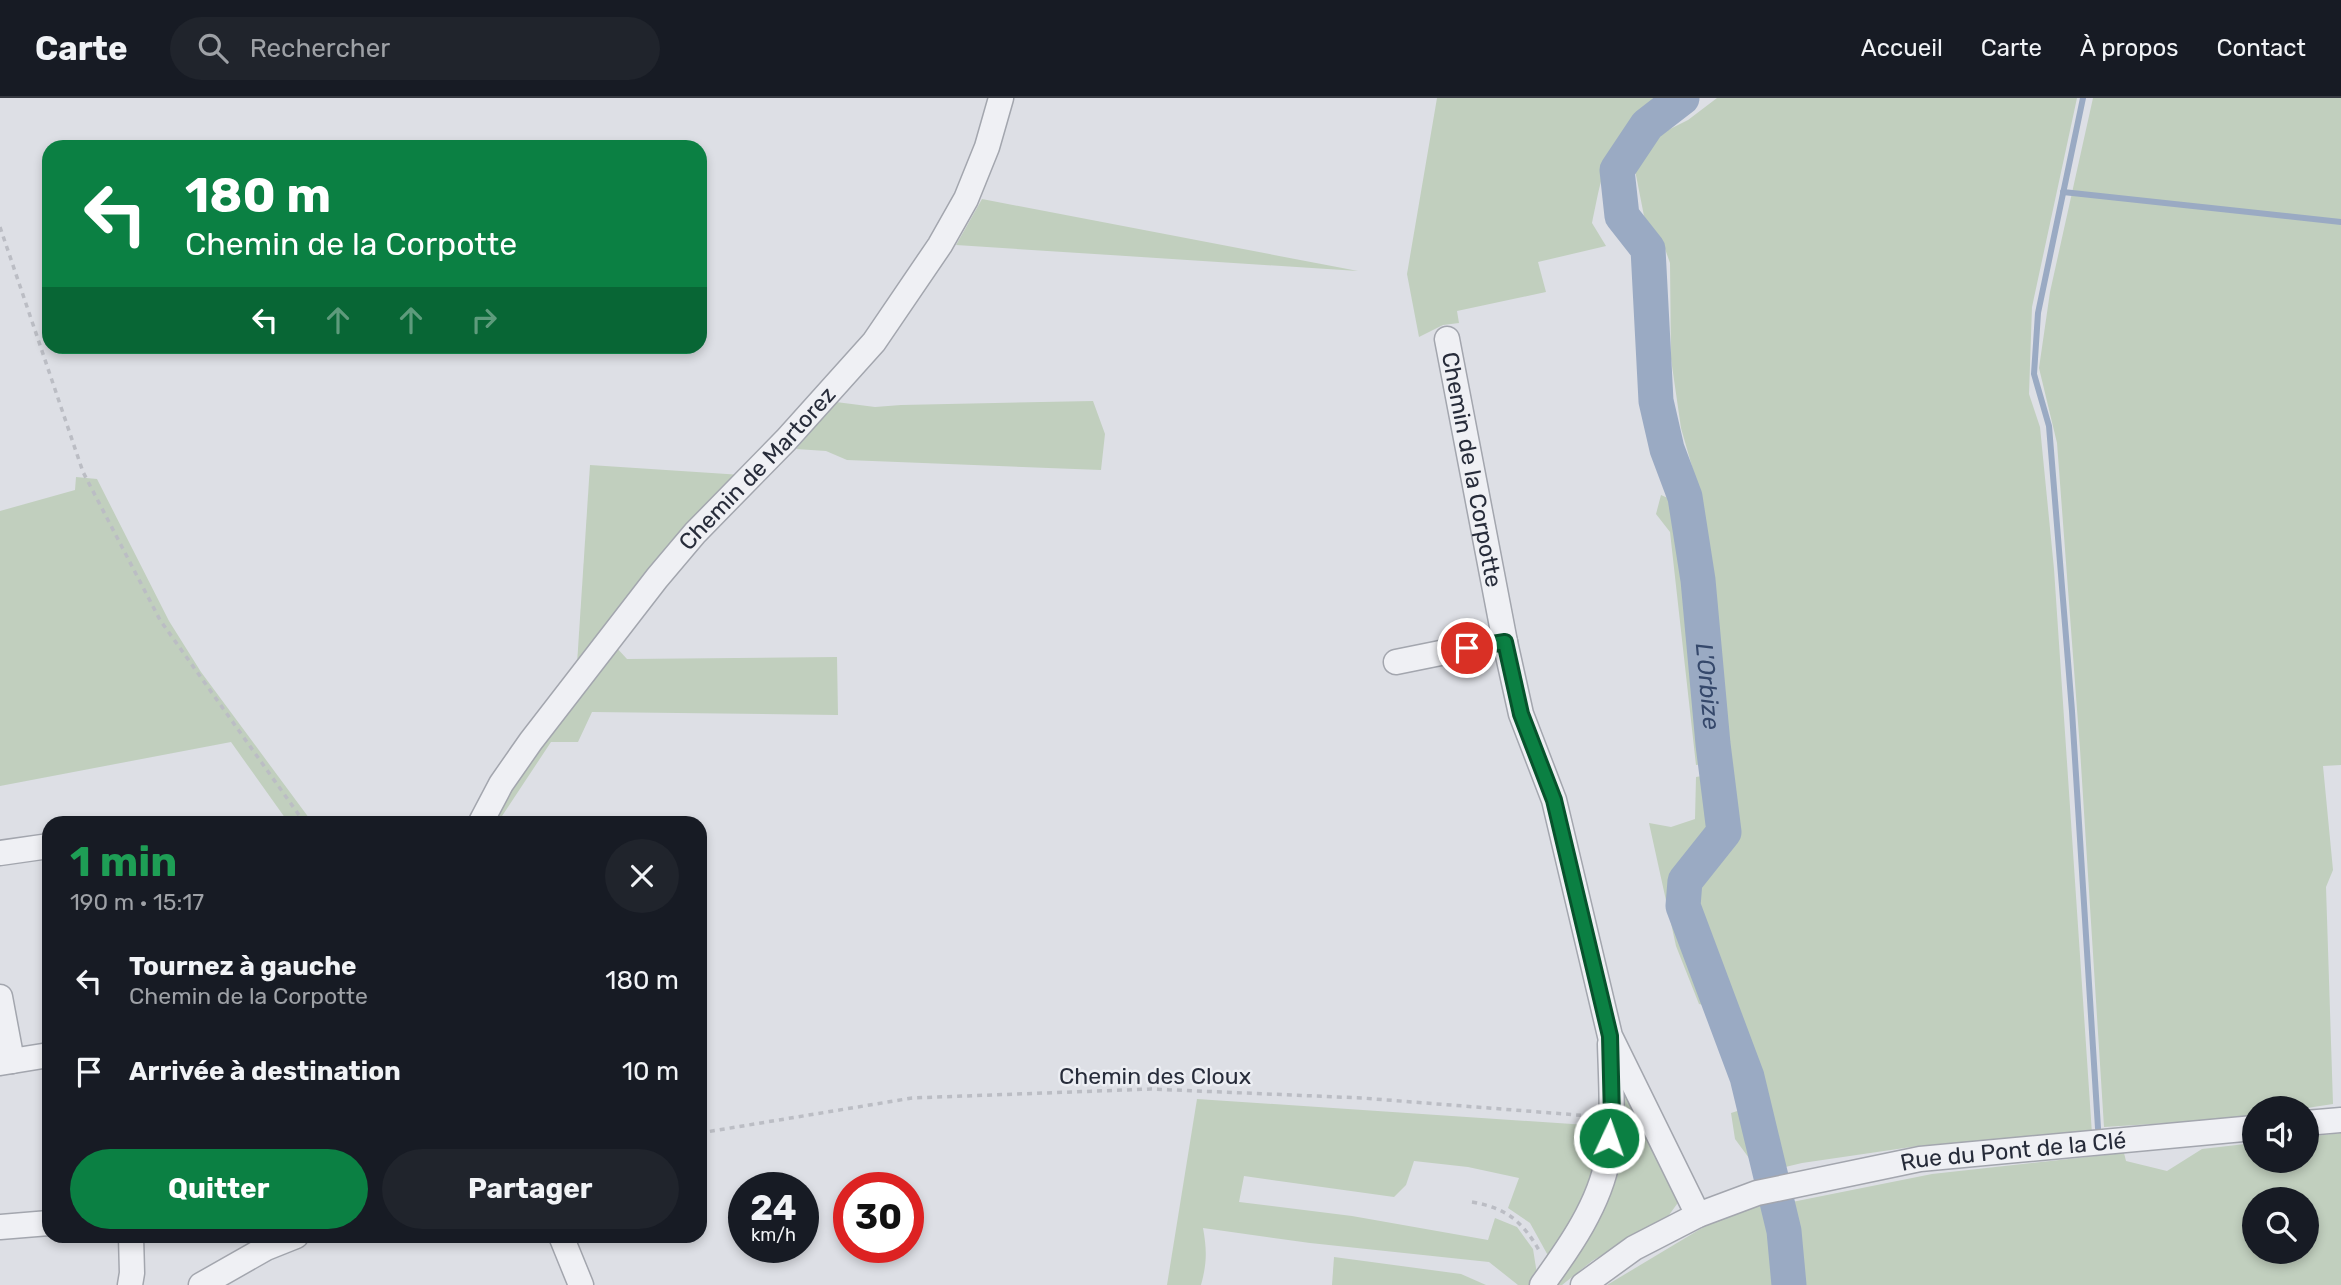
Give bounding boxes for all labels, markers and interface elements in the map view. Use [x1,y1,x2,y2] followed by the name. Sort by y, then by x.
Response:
[170,17,660,80] search box
[35,29,128,68] text: Carte
[194,29,232,67] icon: search
[250,33,390,64] text: Rechercher
[1861,34,1943,62] text: Accueil
[1981,34,2042,62] text: Carte
[2080,34,2179,62] text: À propos
[2217,34,2306,62] text: Contact
[185,166,331,224] text: 180 m
[70,168,161,259] icon: left
[185,225,517,263] text: Chemin de la Corpotte
[246,301,284,339] icon: left
[319,301,357,339] icon: ahead
[392,301,430,339] icon: ahead
[465,301,503,339] icon: right
[1436,350,1508,590] street label: Chemin de la Corpotte
[673,381,841,556] street label: Chemin de Martorez
[1437,618,1497,678] pin
[1448,629,1486,667] icon: arrive
[1690,642,1726,731] water label: L'Orbize
[70,837,177,887] text: 1 min
[605,839,679,913] button: close
[70,888,204,916] text: 190 m · 15:17
[129,951,357,982] text: Tournez à gauche
[70,962,108,1000] icon: left
[605,965,679,996] text: 180 m
[129,982,368,1010] text: Chemin de la Corpotte
[70,1053,108,1091] icon: arrive
[129,1056,401,1087] text: Arrivée à destination
[622,1056,679,1087] text: 10 m
[1059,1062,1251,1090] street label: Chemin des Cloux
[2242,1096,2319,1264] map controls
[2242,1096,2319,1173] button: sound
[1572,1101,1646,1175] position arrow
[1898,1126,2127,1177] street label: Rue du Pont de la Clé
[70,1149,368,1229] button: Quitter
[382,1149,679,1229] button: Partager
[833,1172,924,1263] speed limit sign: 30
[750,1187,797,1229] text: 24
[2242,1187,2319,1264] button: search
[751,1224,796,1246] text: km/h

